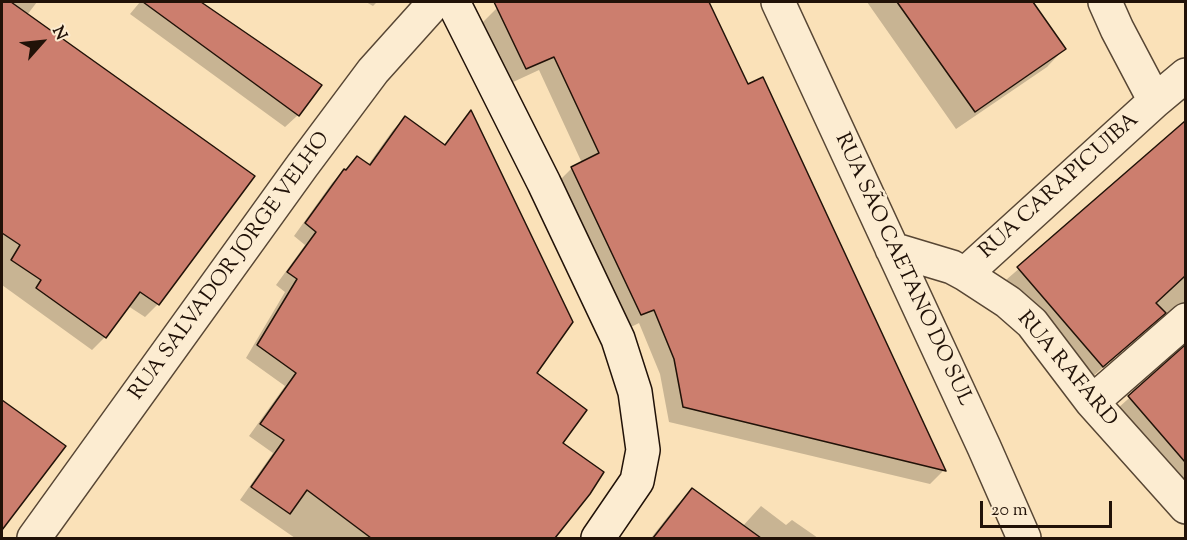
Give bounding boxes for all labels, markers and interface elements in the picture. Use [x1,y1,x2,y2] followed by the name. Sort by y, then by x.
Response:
[12,12,72,72] north arrow
[45,23,72,45] text: N
[975,109,1145,265] street label: RUA CARAPICUIBA
[125,128,337,406] street label: RUA SALVADOR JORGE VELHO
[828,130,976,410] street label: RUA SÃO CAETANO DO SUL
[1011,307,1121,433] street label: RUA RAFARD
[983,489,1115,527] scale bar
[991,498,1028,524] text: 20 m

